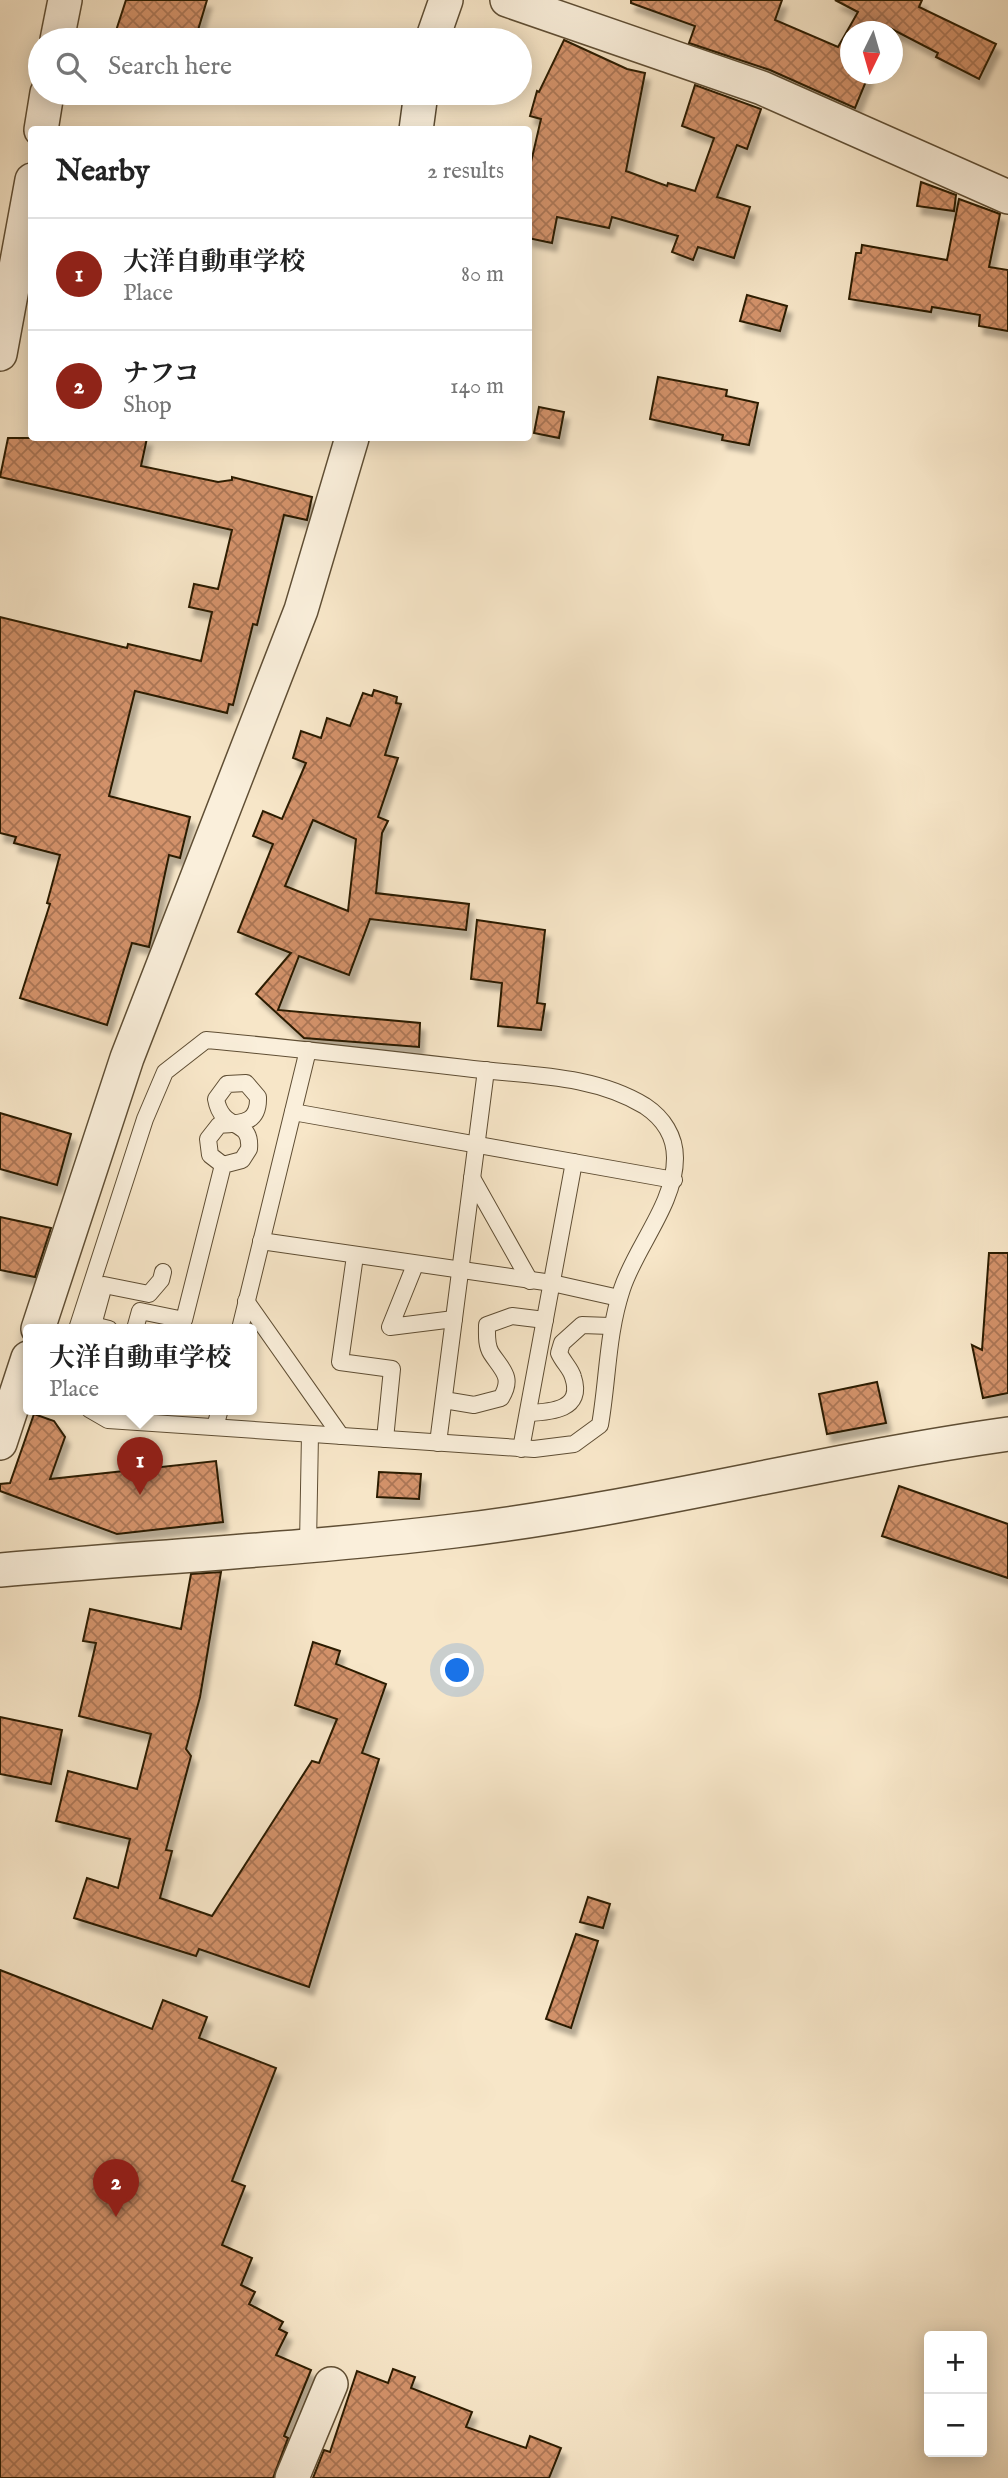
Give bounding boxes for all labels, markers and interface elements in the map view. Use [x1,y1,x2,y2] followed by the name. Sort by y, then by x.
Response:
[840,21,903,84] north arrow
[28,28,532,105] search box
[52,48,90,86] icon: search
[108,50,232,83] text: Search here
[56,153,149,191] text: Nearby
[427,157,504,186] text: 2 results
[123,246,305,279] text: 大洋自動車学校
[75,260,83,289] text: 1
[461,260,504,289] text: 80 m
[123,279,173,308] text: Place
[123,358,200,391] text: ナフコ
[74,372,84,401] text: 2
[450,372,504,401] text: 140 m
[123,391,172,420] text: Shop
[23,1324,257,1415] popup
[49,1342,231,1375] text: 大洋自動車学校
[49,1375,99,1404] text: Place
[117,1437,163,1495] pin: 1
[440,1653,474,1687] your location
[93,2159,139,2217] pin: 2
[924,2331,987,2457] map controls
[924,2331,987,2394] button: +
[924,2394,987,2457] button: −

